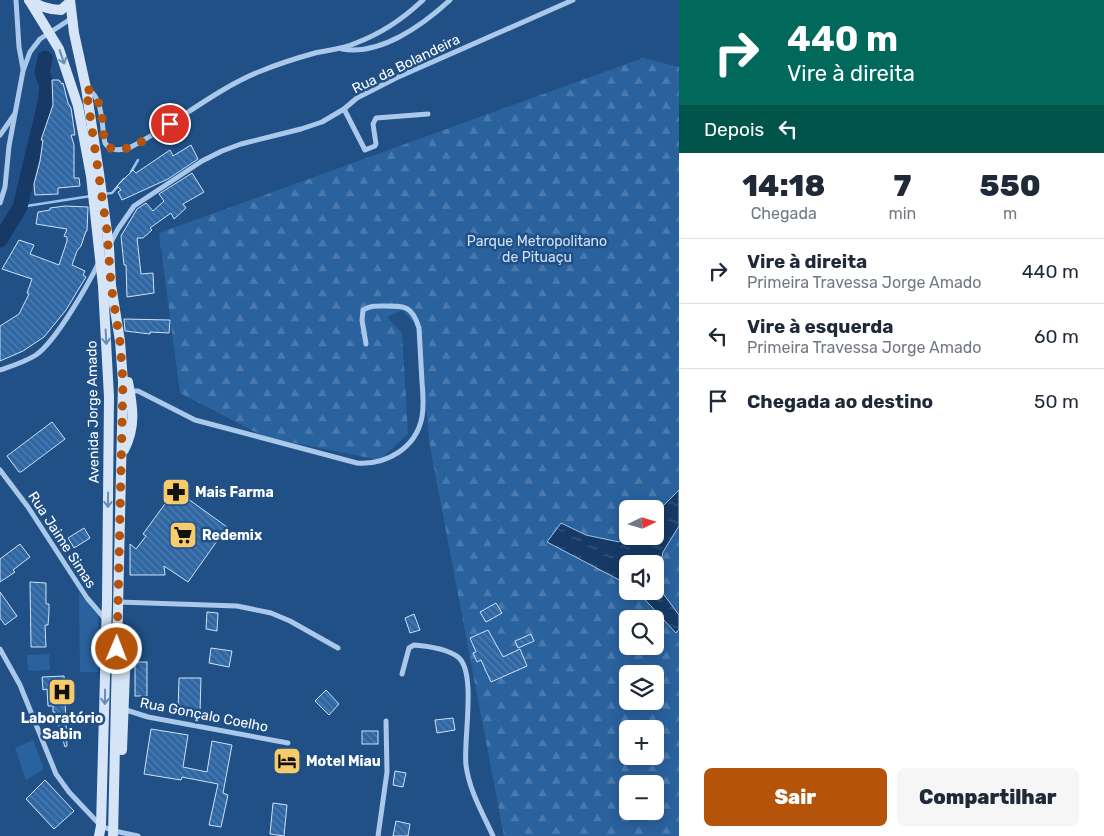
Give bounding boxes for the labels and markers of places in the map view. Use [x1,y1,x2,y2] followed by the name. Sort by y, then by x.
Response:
[149,103,191,145] pin
[161,477,191,507] pharmacy icon: Mais Farma
[195,484,274,501] place label: Mais Farma
[168,520,198,550] supermarket icon: Redemix
[202,527,263,544] place label: Redemix
[47,677,77,707] hospital icon: Laboratório Sabin
[21,710,103,743] place label: Laboratório Sabin
[272,746,302,776] hotel icon: Motel Miau
[306,753,381,770] place label: Motel Miau

